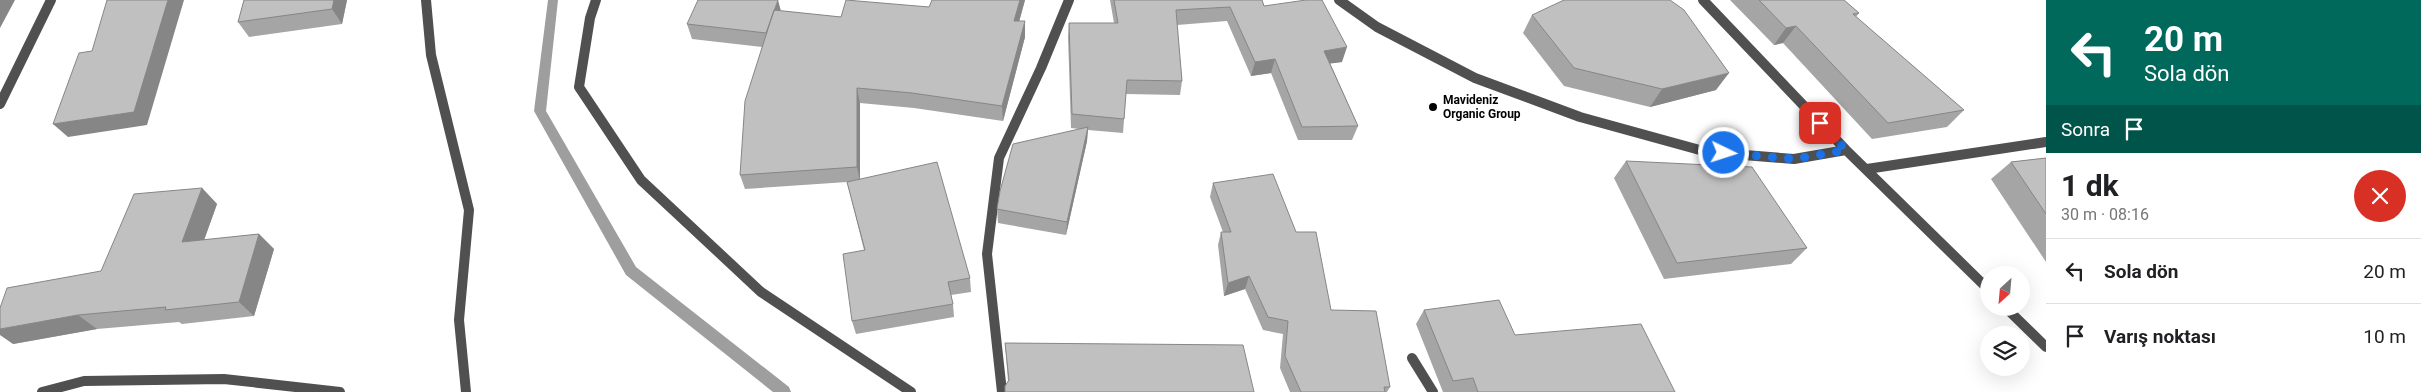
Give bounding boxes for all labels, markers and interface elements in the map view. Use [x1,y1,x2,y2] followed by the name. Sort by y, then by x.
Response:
[2144,19,2223,60] text: 20 m
[2061,20,2126,85] icon: left
[2144,61,2230,86] text: Sola dön
[1443,93,1521,121] place label: Mavideniz Organic Group
[1427,101,1439,113] marker: Mavideniz Organic Group
[1799,102,1841,144] pin
[1806,109,1834,137] icon: arrive
[2120,115,2148,143] icon: arrive
[2061,118,2110,141] text: Sonra
[1697,126,1749,178] position arrow
[2061,168,2119,203] text: 1 dk
[2354,170,2406,222] button: close
[2061,205,2149,224] text: 30 m · 08:16
[2061,257,2089,285] icon: left
[2104,260,2178,283] text: Sola dön
[2363,260,2406,283] text: 20 m
[1980,266,2030,316] north arrow
[1980,266,2030,376] map controls
[2061,322,2089,350] icon: arrive
[2104,325,2216,348] text: Varış noktası
[2363,325,2406,348] text: 10 m
[1980,326,2030,376] button: layers

